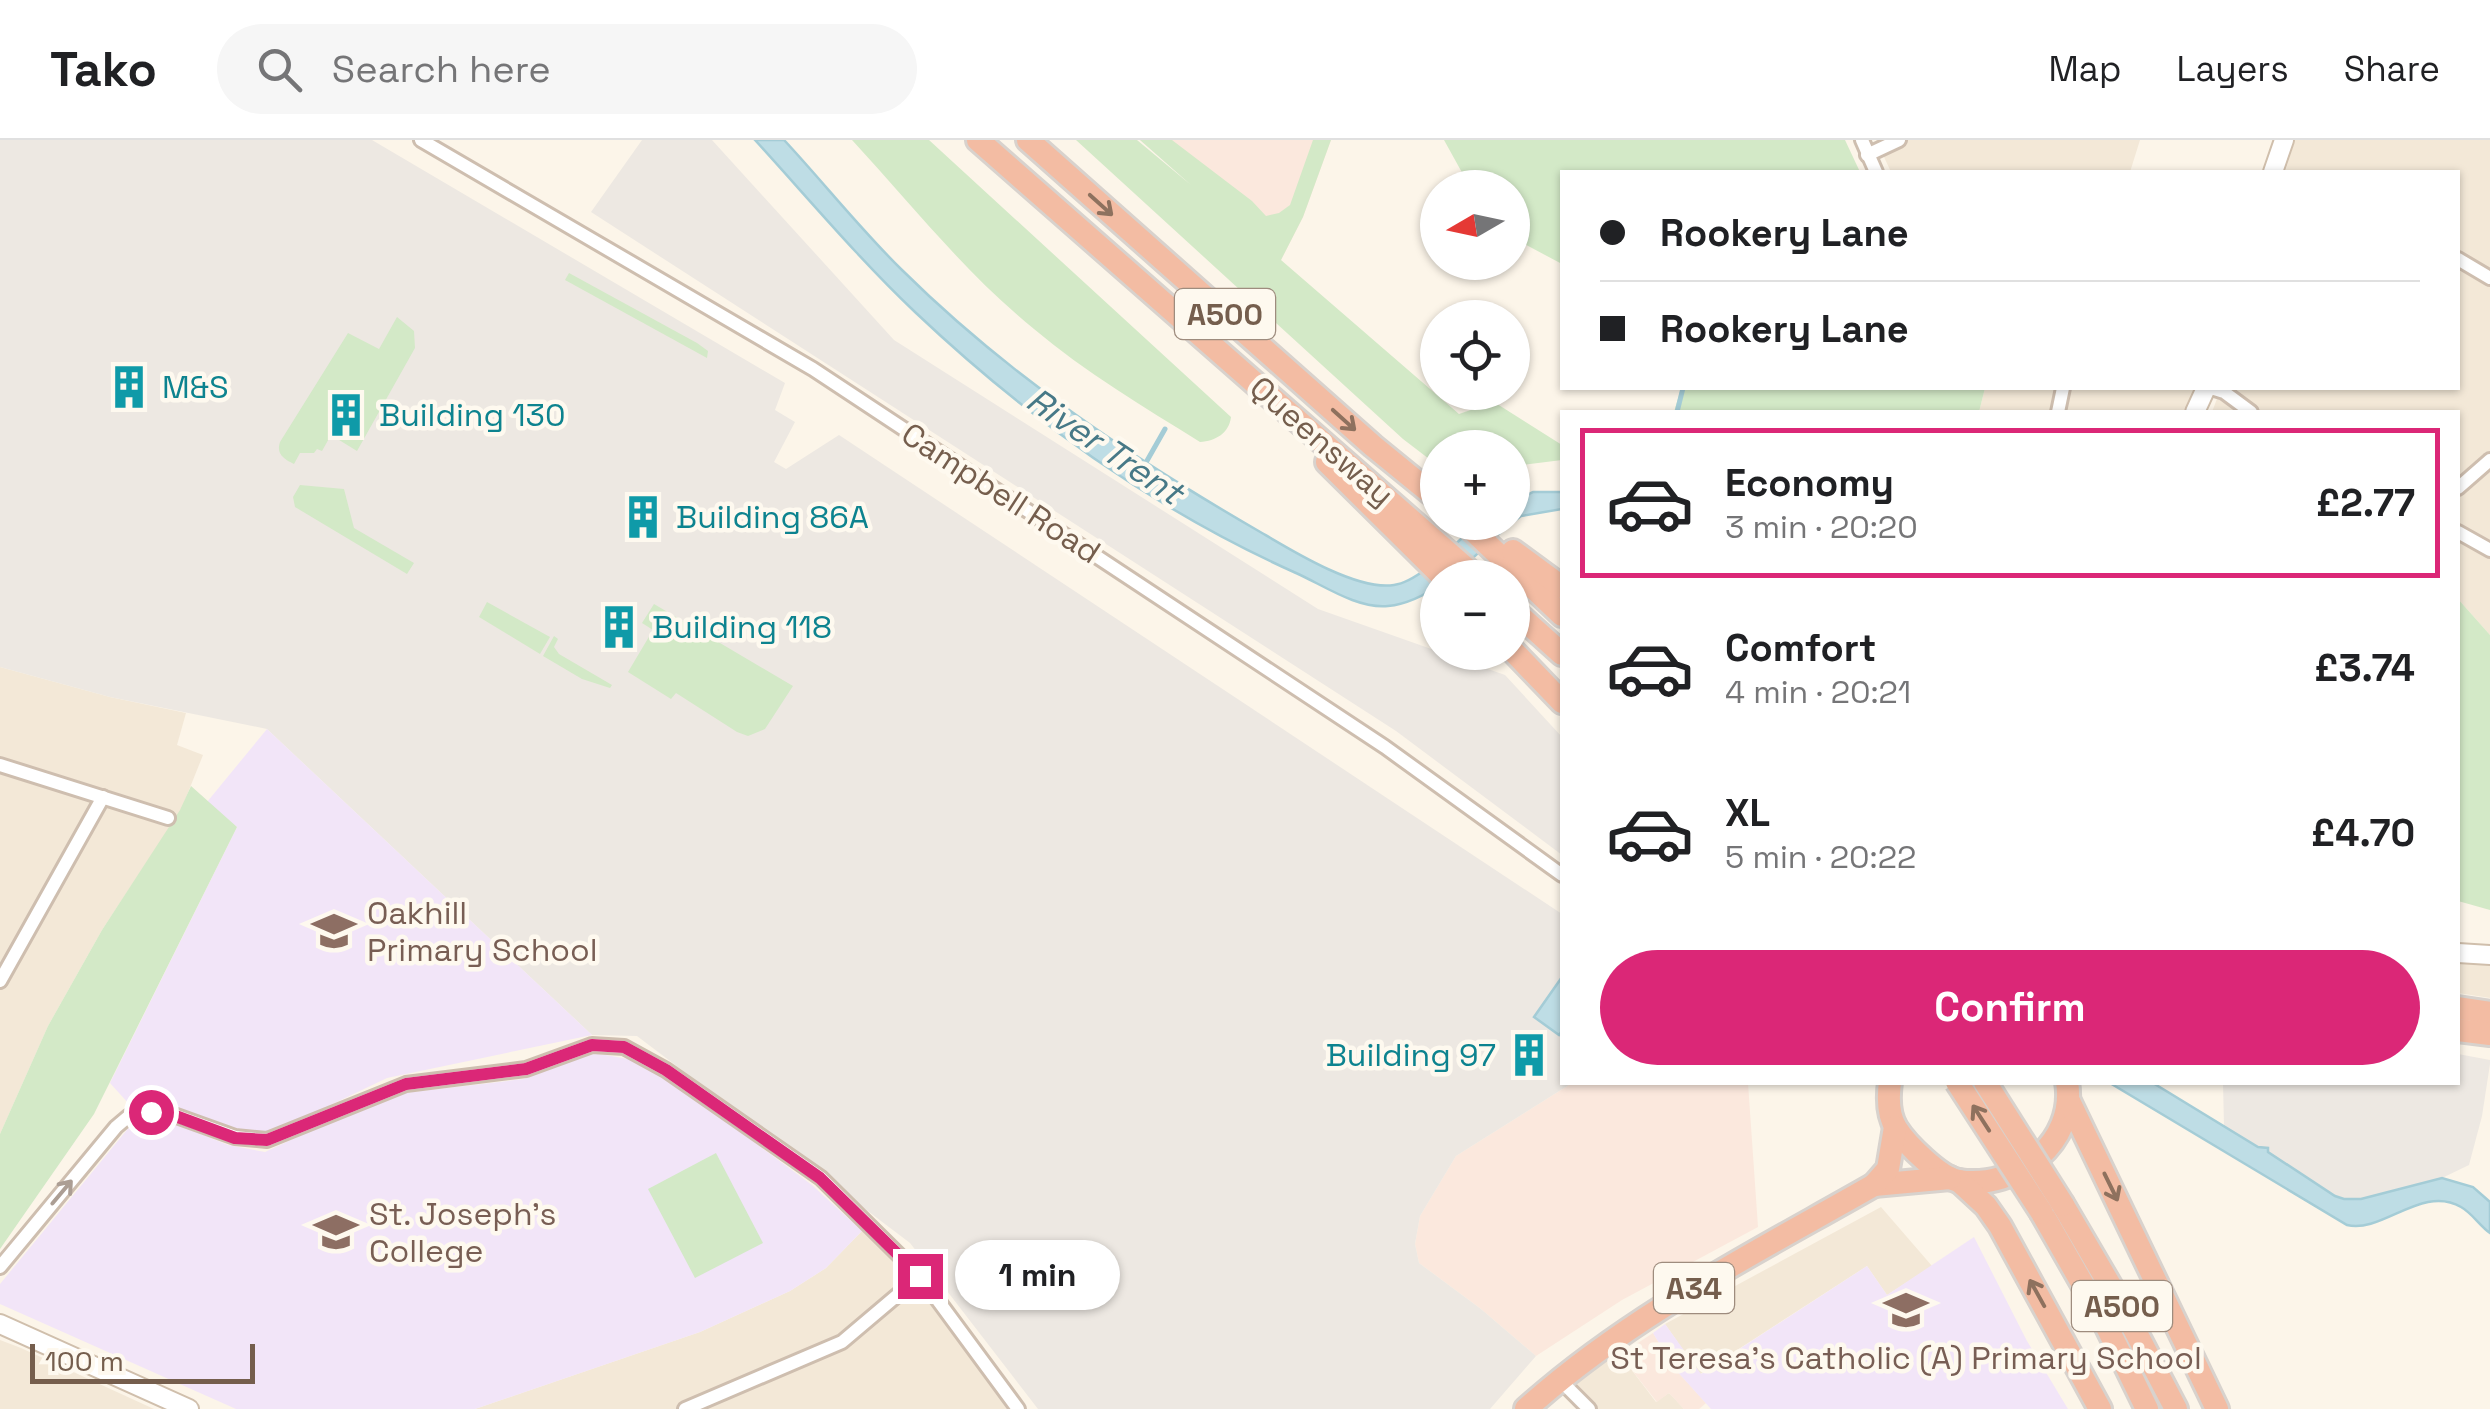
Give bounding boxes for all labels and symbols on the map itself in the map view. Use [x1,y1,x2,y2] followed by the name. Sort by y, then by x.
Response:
[1420,170,1530,280] north arrow
[1088,193,1113,216] one-way arrow
[1175,289,1275,339] road number: A500
[105,363,153,411] building icon: M&S
[162,367,229,407] place label: M&S
[1242,368,1402,514] street label: Queensway
[1018,378,1194,516] water label: River Trent
[322,391,370,439] building icon: Building 130
[379,395,565,435] place label: Building 130
[1331,409,1356,432] one-way arrow
[894,414,1108,572] street label: Campbell Road
[619,493,667,541] building icon: Building 86A
[676,497,869,537] place label: Building 86A
[595,603,643,651] building icon: Building 118
[652,607,832,647] place label: Building 118
[367,893,598,970] place label: Oakhill Primary School
[310,907,358,955] school or university icon: Oakhill Primary School
[1505,1031,1553,1079] building icon: Building 97
[1326,1035,1496,1075] place label: Building 97
[129,1090,174,1135] route start
[1970,1105,1991,1133] one-way arrow
[2102,1171,2121,1201] one-way arrow
[51,1180,73,1206] one-way arrow
[369,1194,556,1271] place label: St. Joseph's College
[312,1208,360,1256] school or university icon: St. Joseph's College
[955,1241,1120,1311] callout: 1 min
[898,1254,943,1299] route end
[1654,1263,1734,1313] road number: A34
[2026,1278,2046,1308] one-way arrow
[2072,1281,2172,1331] road number: A500
[1882,1286,1930,1334] school or university icon: St Teresa's Catholic (A) Primary School
[1610,1338,2202,1378] place label: St Teresa's Catholic (A) Primary School
[30,1339,255,1384] scale bar

